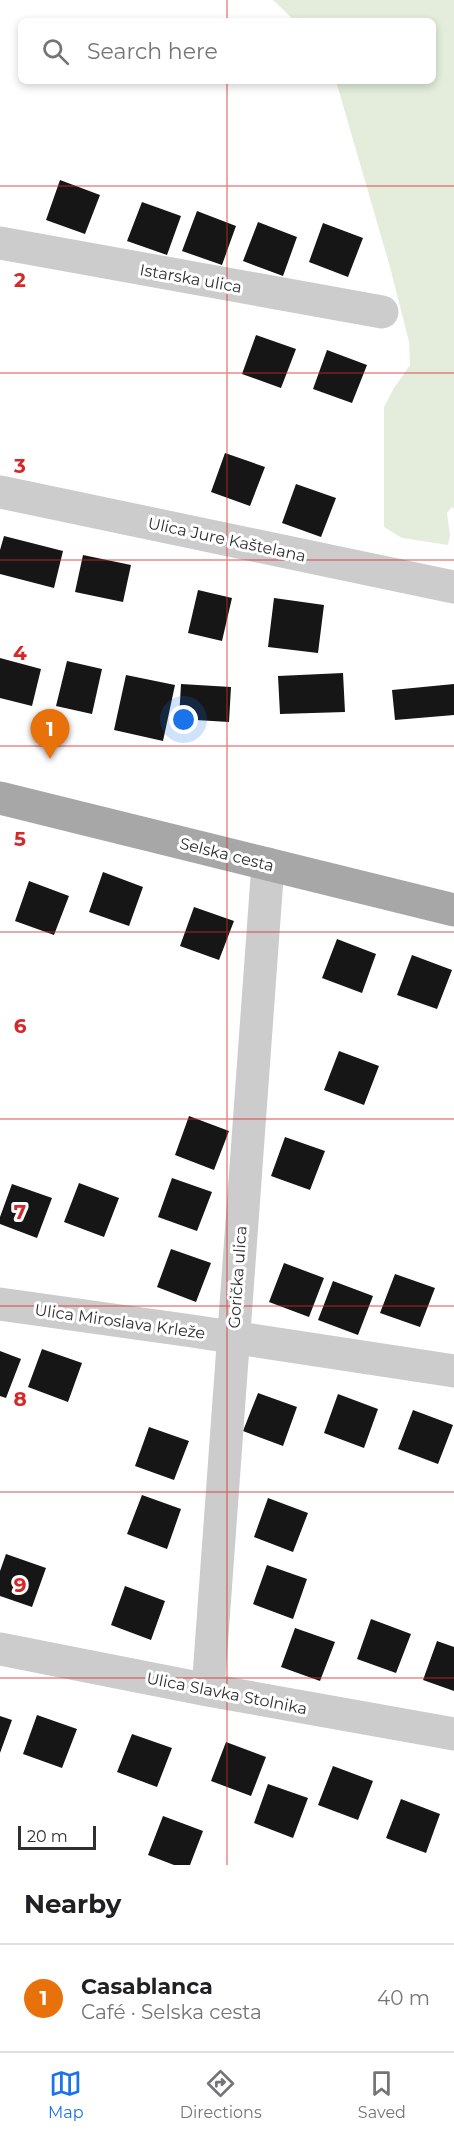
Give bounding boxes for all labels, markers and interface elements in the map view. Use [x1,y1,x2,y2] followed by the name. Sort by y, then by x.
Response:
[18,18,436,84] search box
[39,35,72,68] icon: search
[87,38,218,65] text: Search here
[138,260,243,297] street label: Istarska ulica
[14,268,26,292] text: 2
[13,454,26,478] text: 3
[146,513,308,566] street label: Ulica Jure Kaštelana
[13,641,27,665] text: 4
[169,705,198,734] your location
[31,710,70,759] pin: 1
[14,827,26,851] text: 5
[178,834,276,875] street label: Selska cesta
[14,1014,27,1038] text: 6
[14,1200,26,1224] text: 7
[224,1225,251,1329] street label: Gorička ulica
[33,1300,207,1343] street label: Ulica Miroslava Krleže
[13,1387,27,1411] text: 8
[14,1573,26,1597] text: 9
[145,1669,309,1718] street label: Ulica Slavka Stolnika
[18,1823,96,1850] scale bar
[27,1827,68,1846] text: 20 m
[24,1888,121,1920] text: Nearby
[81,1973,213,2000] text: Casablanca
[40,1986,47,2010] text: 1
[377,1986,430,2010] text: 40 m
[81,2000,262,2024] text: Café · Selska cesta
[48,2067,84,2122] tab: Map
[180,2067,262,2122] tab: Directions
[358,2067,406,2122] tab: Saved

